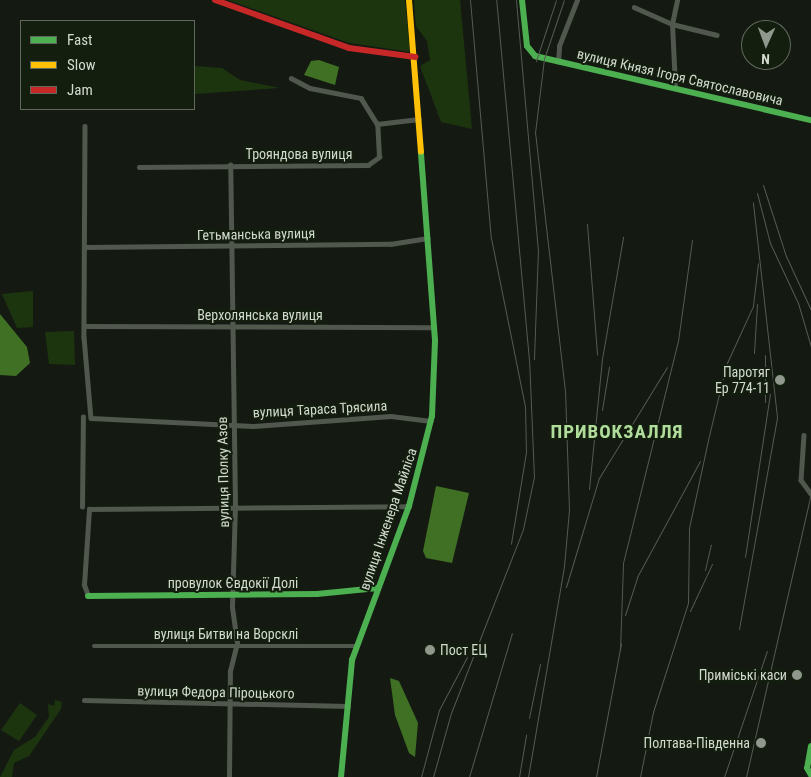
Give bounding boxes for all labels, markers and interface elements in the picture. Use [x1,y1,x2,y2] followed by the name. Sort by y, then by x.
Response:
[20,20,195,110] legend
[741,20,791,70] north arrow
[67,31,92,49] text: Fast
[575,45,785,109] street label: вулиця Князя Ігоря Святославовича
[761,51,770,67] text: N
[67,56,96,74] text: Slow
[67,81,93,99] text: Jam
[246,146,352,162] street label: Трояндова вулиця
[197,225,315,243] street label: Гетьманська вулиця
[197,307,323,323] street label: Верхолянська вулиця
[715,364,770,397] place label: Паротяг Ер 774-11
[774,374,786,386] marker: Паротяг Ер 774-11
[252,397,388,421] street label: вулиця Тараса Трясила
[214,416,232,528] street label: вулиця Полку Азов
[549,421,685,443] district label: ПРИВОКЗАЛЛЯ
[356,446,420,592] street label: вулиця Інженера Майліса
[168,575,298,591] street label: провулок Євдокії Долі
[154,626,298,642] street label: вулиця Битви на Ворсклі
[440,642,487,658] place label: Пост ЕЦ
[424,644,436,656] marker: Пост ЕЦ
[699,667,787,683] place label: Приміські каси
[791,669,803,681] marker: Приміські каси
[137,682,295,702] street label: вулиця Федора Піроцького
[644,735,750,751] place label: Полтава-Південна
[754,736,768,750] marker: Полтава-Південна

